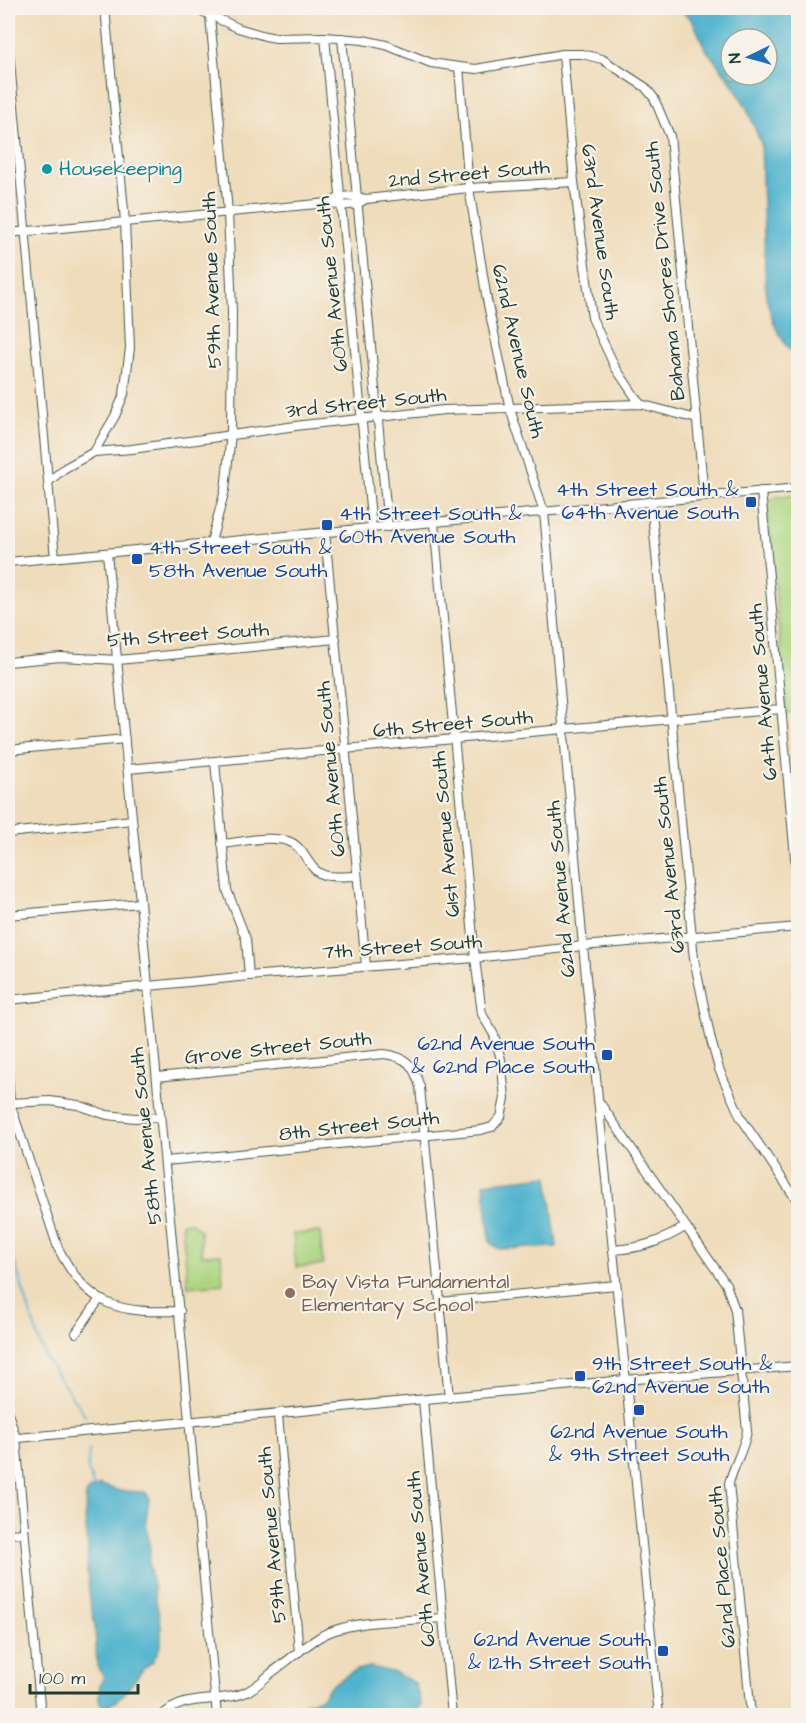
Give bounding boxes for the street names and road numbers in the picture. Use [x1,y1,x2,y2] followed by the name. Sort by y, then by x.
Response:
[637,140,693,402] street label: Bahama Shores Drive South
[574,142,626,322] street label: 63rd Avenue South
[387,153,551,195] street label: 2nd Street South
[195,191,229,369] street label: 59th Avenue South
[309,195,355,373] street label: 60th Avenue South
[484,261,552,441] street label: 62nd Avenue South
[284,381,448,425] street label: 3rd Street South
[741,602,785,782] street label: 64th Avenue South
[106,615,270,655] street label: 5th Street South
[309,680,353,858] street label: 60th Avenue South
[372,703,534,745] street label: 6th Street South
[425,750,467,918] street label: 61st Avenue South
[646,775,692,955] street label: 63rd Avenue South
[539,799,583,979] street label: 62nd Avenue South
[321,927,483,967] street label: 7th Street South
[183,1024,373,1072] street label: Grove Street South
[123,1046,169,1226] street label: 58th Avenue South
[278,1104,441,1148] street label: 8th Street South
[250,1446,294,1624] street label: 59th Avenue South
[399,1470,443,1648] street label: 60th Avenue South
[701,1485,743,1649] street label: 62nd Place South

